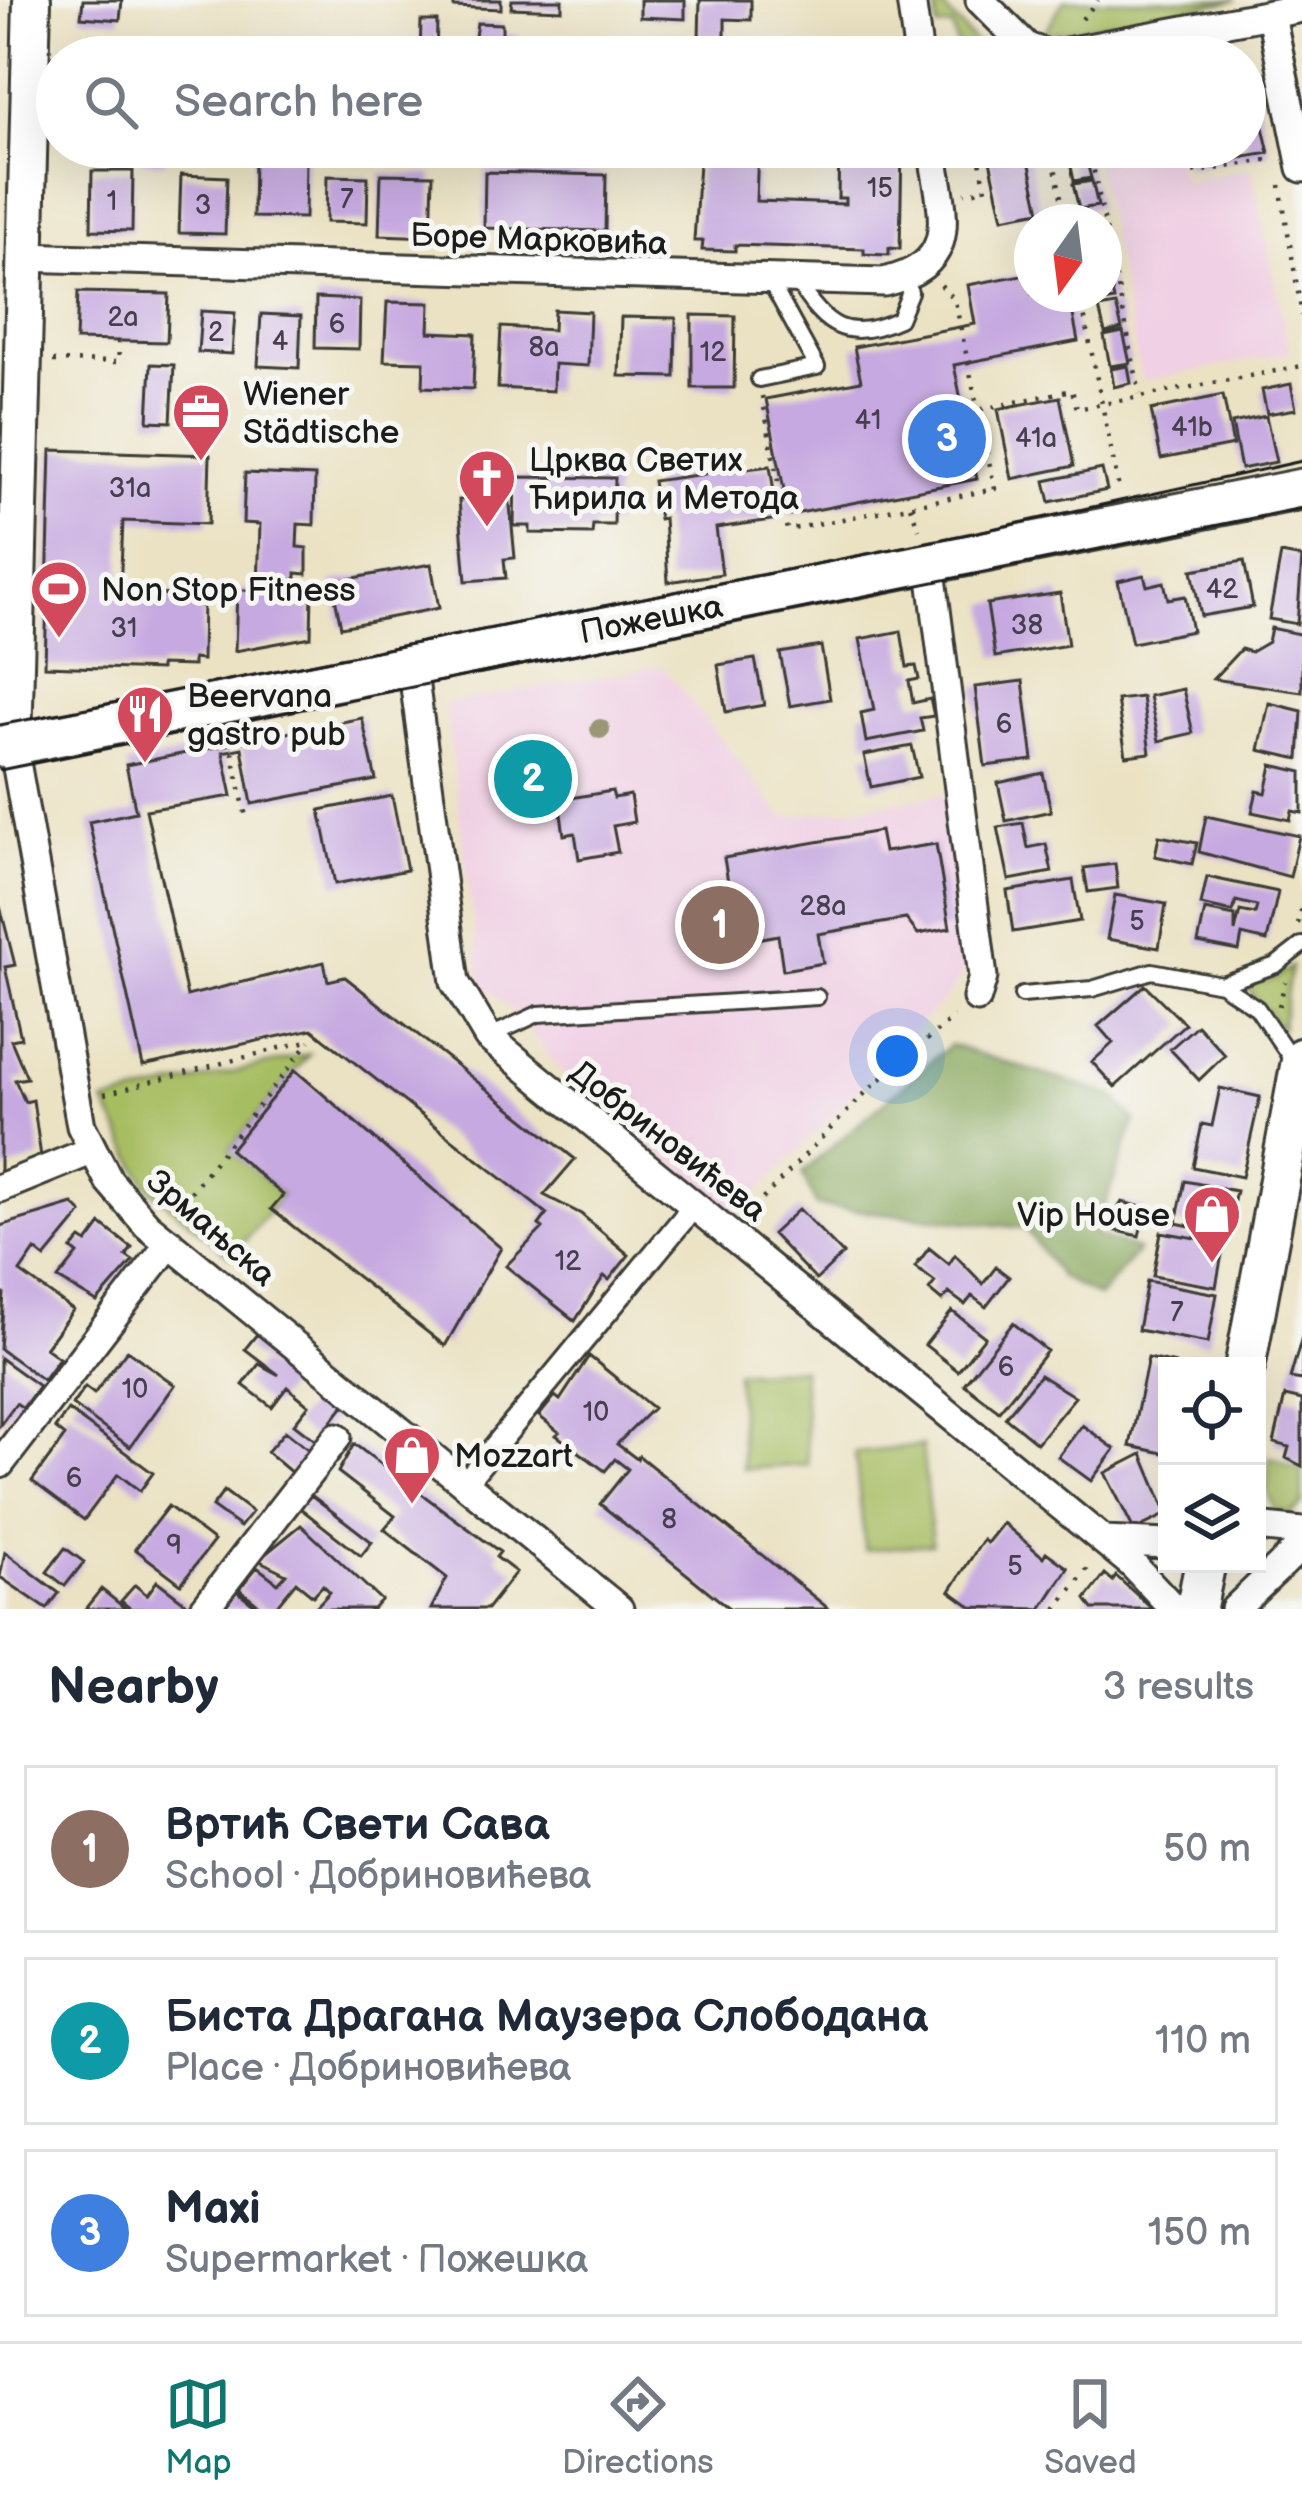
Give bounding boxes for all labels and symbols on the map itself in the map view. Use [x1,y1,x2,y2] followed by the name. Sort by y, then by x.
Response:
[867,173,893,205] house number: 15
[340,184,354,216] house number: 7
[107,186,117,218] house number: 1
[195,190,211,222] house number: 3
[1014,204,1122,312] north arrow
[410,216,668,264] street label: Боре Марковића
[107,302,139,334] house number: 2a
[329,309,345,341] house number: 6
[208,317,224,349] house number: 2
[272,326,289,358] house number: 4
[528,332,560,364] house number: 8a
[700,337,726,369] house number: 12
[243,375,399,453] place label: Wiener Städtische
[170,381,232,463] office icon: Wiener Städtische
[908,394,986,484] pin: 3
[855,405,881,437] house number: 41
[1171,412,1213,444] house number: 41b
[1015,423,1057,455] house number: 41a
[529,441,799,519] place label: Црква Светих Ћирила и Метода
[456,447,518,529] church icon: Црква Светих Ћирила и Метода
[109,473,151,505] house number: 31a
[28,558,90,640] sports icon: Non Stop Fitness
[101,571,356,611] place label: Non Stop Fitness
[1206,574,1238,606] house number: 42
[577,587,726,653] street label: Пожешка
[1011,610,1043,642] house number: 38
[110,613,138,645] house number: 31
[187,677,346,755] place label: Beervana gastro pub
[114,683,176,765] restaurant icon: Beervana gastro pub
[996,709,1012,741] house number: 6
[494,734,572,824] pin: 2
[681,880,759,970] pin: 1
[800,891,846,923] house number: 28a
[1129,906,1145,938] house number: 5
[867,1026,927,1086] your location
[561,1052,774,1231] street label: Добриновићева
[138,1162,283,1295] street label: Зрмањска
[1181,1183,1243,1265] shop icon: Vip House
[1017,1196,1170,1236] place label: Vip House
[555,1246,581,1278] house number: 12
[1170,1297,1184,1329] house number: 7
[998,1352,1014,1384] house number: 6
[122,1374,148,1406] house number: 10
[583,1397,609,1429] house number: 10
[381,1424,443,1506] shop icon: Mozzart
[454,1437,573,1477] place label: Mozzart
[66,1463,82,1495] house number: 6
[661,1504,677,1536] house number: 8
[166,1530,182,1562] house number: 9
[1007,1551,1023,1583] house number: 5

